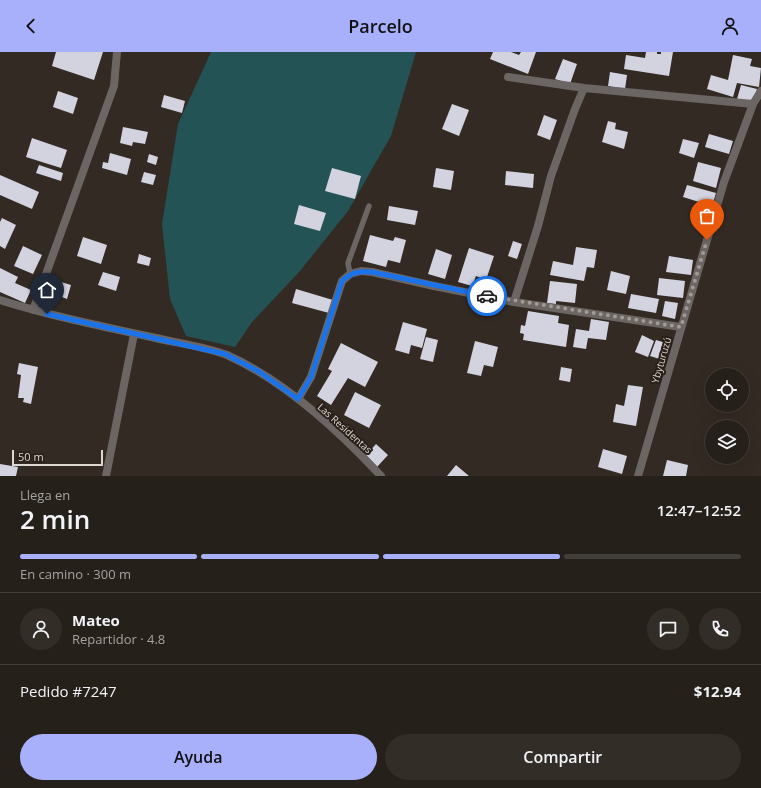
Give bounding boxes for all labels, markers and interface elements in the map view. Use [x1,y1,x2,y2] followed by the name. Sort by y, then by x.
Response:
[348,14,413,38] text: Parcelo
[20,15,42,37] icon: back
[719,15,741,37] icon: person
[690,199,724,240] pin
[696,205,718,227] icon: bag
[30,273,64,314] pin
[467,276,507,316] courier
[36,279,58,301] icon: home
[476,285,498,307] icon: car
[648,335,674,385] street label: Ybyturuzú
[705,368,749,464] map controls
[705,368,749,412] button: locate
[315,400,375,456] street label: Las Residentas
[705,420,749,464] button: layers
[12,448,103,467] scale bar
[18,449,44,464] text: 50 m
[20,486,70,504] text: Llega en
[657,500,741,520] text: 12:47–12:52
[20,501,90,537] text: 2 min
[20,565,131,583] text: En camino · 300 m
[20,608,62,650] button: person
[647,608,689,650] button: chat
[699,608,741,650] button: phone
[72,610,120,630] text: Mateo
[72,630,165,648] text: Repartidor · 4.8
[20,681,117,701] text: Pedido #7247
[694,681,741,701] text: $12.94
[20,734,377,780] button: Ayuda
[385,734,741,780] button: Compartir

